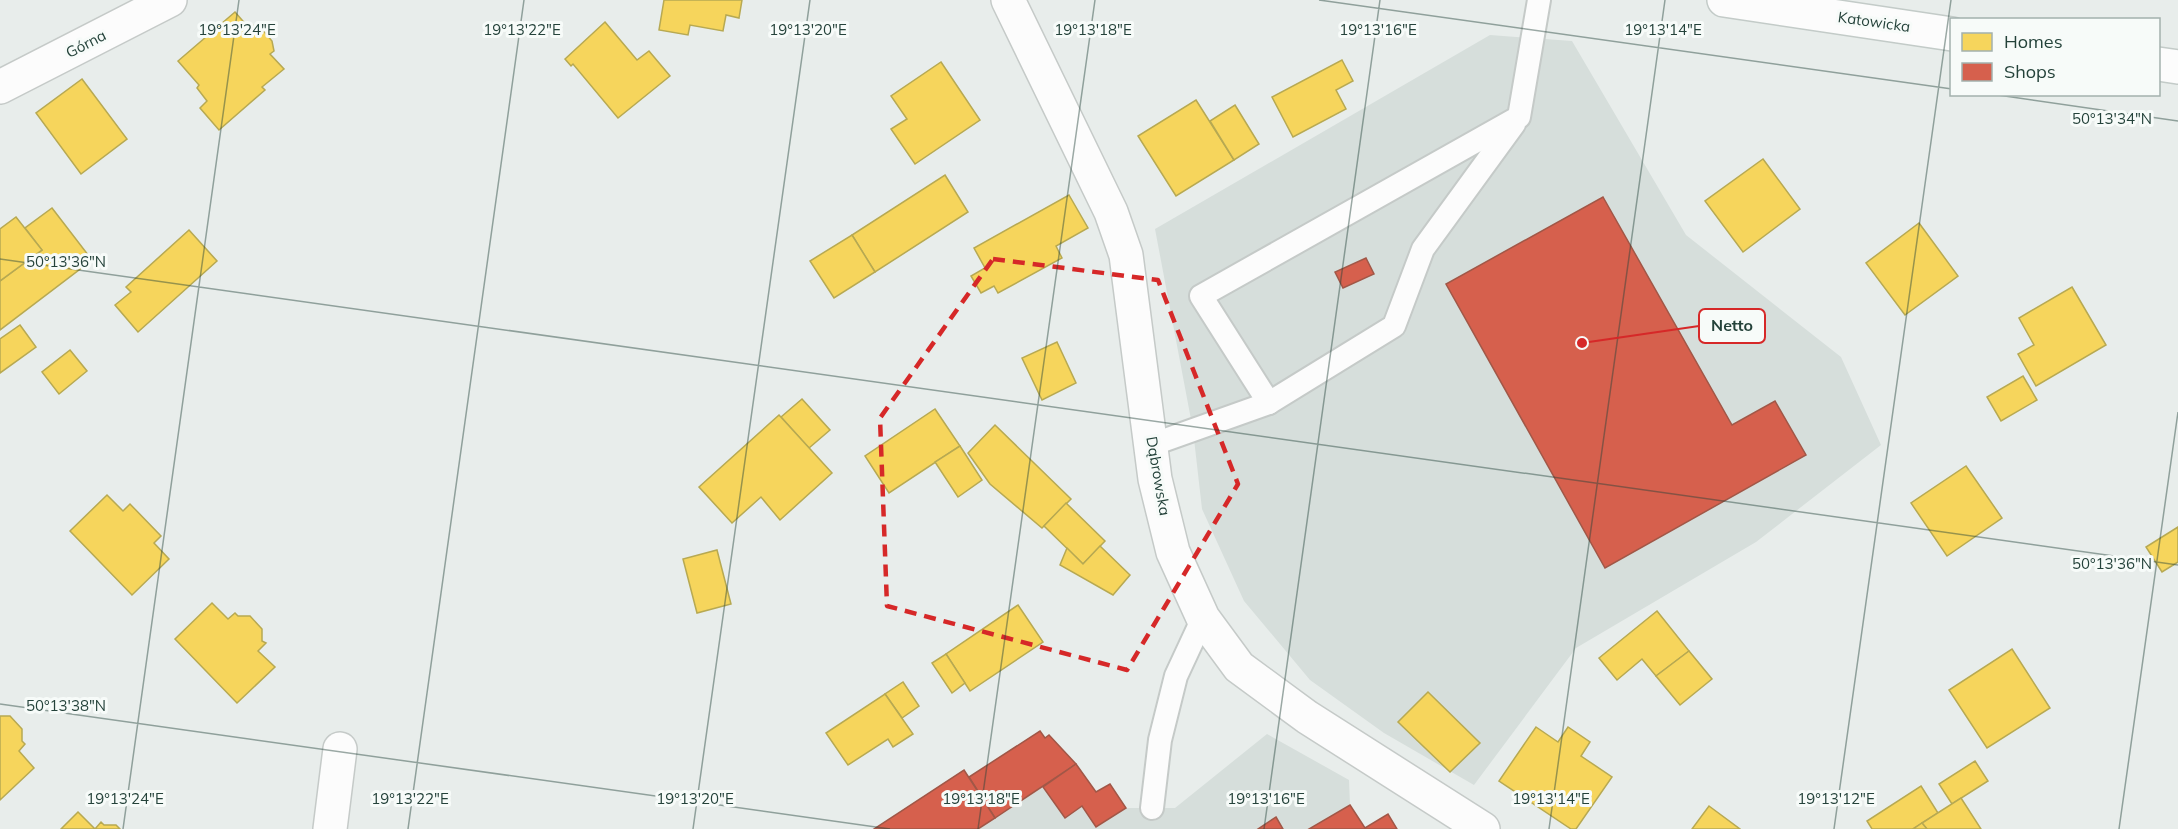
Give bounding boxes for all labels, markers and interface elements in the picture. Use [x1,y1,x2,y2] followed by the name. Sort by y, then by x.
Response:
[1837,7,1911,36] street label: Katowicka
[1950,18,2160,96] legend
[198,20,276,39] text: 19°13'24"E
[483,20,561,39] text: 19°13'22"E
[769,20,847,39] text: 19°13'20"E
[1054,20,1132,39] text: 19°13'18"E
[1339,20,1417,39] text: 19°13'16"E
[1624,20,1702,39] text: 19°13'14"E
[62,25,109,62] street label: Górna
[2004,30,2063,53] text: Homes
[2004,60,2056,83] text: Shops
[2072,109,2152,128] text: 50°13'34"N
[26,252,106,271] text: 50°13'36"N
[1699,309,1765,343] callout: Netto
[1711,315,1753,335] text: Netto
[1142,435,1175,517] street label: Dąbrowska
[2072,554,2152,573] text: 50°13'36"N
[26,696,106,715] text: 50°13'38"N
[86,789,164,808] text: 19°13'24"E
[371,789,449,808] text: 19°13'22"E
[656,789,734,808] text: 19°13'20"E
[942,789,1020,808] text: 19°13'18"E
[1227,789,1305,808] text: 19°13'16"E
[1512,789,1590,808] text: 19°13'14"E
[1797,789,1875,808] text: 19°13'12"E

